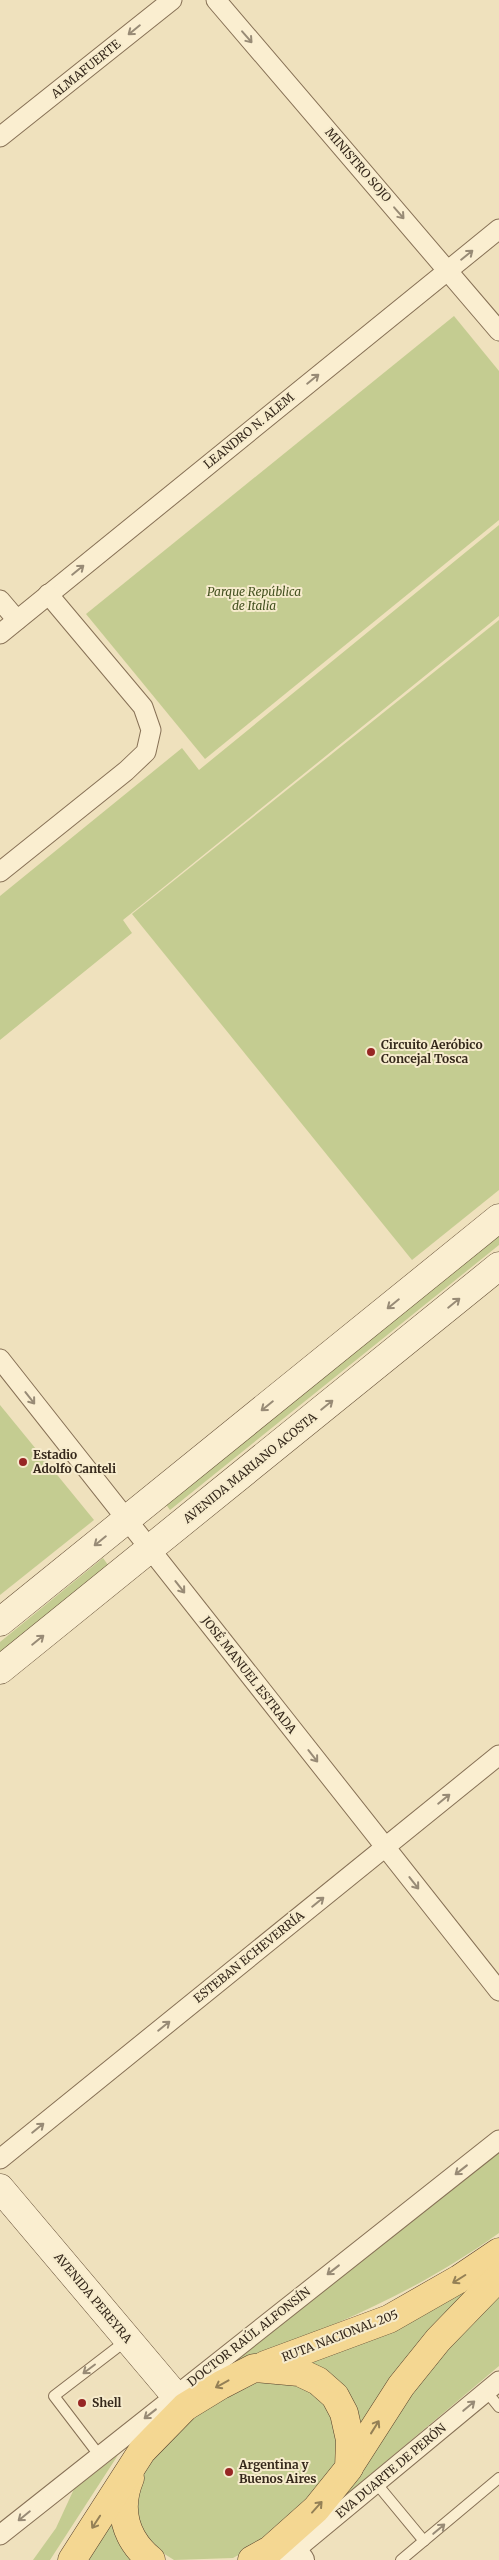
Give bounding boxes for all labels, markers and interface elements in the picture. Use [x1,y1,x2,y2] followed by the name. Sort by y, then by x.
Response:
[128,25,141,36] one-way arrow
[242,30,253,43] one-way arrow
[47,36,124,102] street label: ALMAFUERTE
[322,125,395,205] street label: MINISTRO SOJO
[393,206,404,219] one-way arrow
[460,250,473,261] one-way arrow
[307,374,320,385] one-way arrow
[200,389,297,472] street label: LEANDRO N. ALEM
[72,564,85,575] one-way arrow
[207,584,301,613] park label: Parque República de Italia
[381,1037,483,1066] place label: Circuito Aeróbico Concejal Tosca
[365,1046,377,1058] marker: Circuito Aeróbico Concejal Tosca
[447,1297,460,1308] one-way arrow
[387,1298,400,1309] one-way arrow
[25,1391,36,1404] one-way arrow
[261,1400,274,1411] one-way arrow
[321,1400,334,1411] one-way arrow
[179,1409,320,1527] street label: AVENIDA MARIANO ACOSTA
[32,1447,116,1476] place label: Estadio Adolfo Canteli
[17,1456,29,1468] marker: Estadio Adolfo Canteli
[93,1536,106,1547] one-way arrow
[174,1581,185,1594] one-way arrow
[198,1612,300,1737] street label: JOSÉ MANUEL ESTRADA
[31,1634,44,1645] one-way arrow
[308,1749,319,1762] one-way arrow
[437,1794,450,1805] one-way arrow
[409,1877,420,1890] one-way arrow
[311,1896,324,1907] one-way arrow
[191,1907,307,2006] street label: ESTEBAN ECHEVERRÍA
[157,2021,170,2032] one-way arrow
[31,2123,44,2134] one-way arrow
[454,2165,468,2175] one-way arrow
[51,2249,136,2346] street label: AVENIDA PEREYRA
[327,2265,340,2276] one-way arrow
[452,2274,466,2284] one-way arrow
[184,2283,314,2389] street label: DOCTOR RAÚL ALFONSÍN
[280,2306,400,2365] street label: RUTA NACIONAL 205
[82,2364,96,2374] one-way arrow
[215,2380,230,2390] one-way arrow
[92,2395,122,2410] place label: Shell
[76,2397,88,2409] marker: Shell
[462,2401,475,2412] one-way arrow
[144,2409,157,2420] one-way arrow
[333,2420,449,2521] street label: EVA DUARTE DE PERÓN
[369,2420,380,2434] one-way arrow
[238,2457,317,2486] place label: Argentina y Buenos Aires
[223,2466,235,2478] marker: Argentina y Buenos Aires
[311,2501,323,2514] one-way arrow
[17,2510,30,2521] one-way arrow
[91,2514,101,2528] one-way arrow
[432,2523,445,2534] one-way arrow

